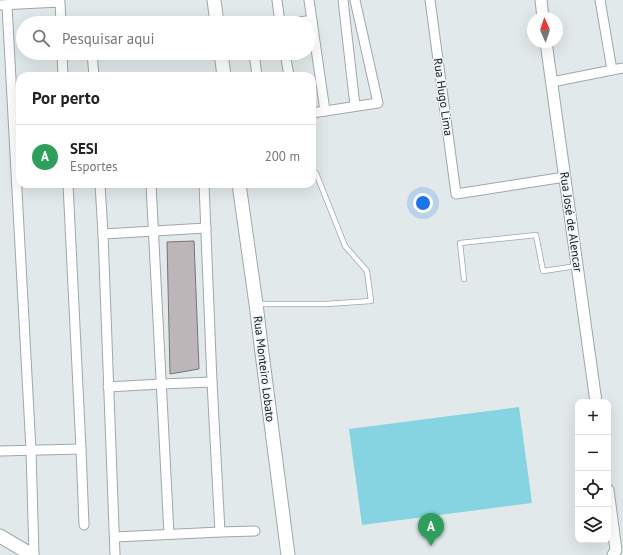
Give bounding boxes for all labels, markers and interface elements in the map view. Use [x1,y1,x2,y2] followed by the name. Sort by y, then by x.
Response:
[527,12,563,48] north arrow
[16,16,316,60] search box
[30,27,52,49] icon: search
[62,29,154,48] text: Pesquisar aqui
[431,57,456,137] street label: Rua Hugo Lima
[32,87,100,109] text: Por perto
[70,139,98,158] text: SESI
[41,148,49,165] text: A
[265,148,300,165] text: 200 m
[70,158,118,175] text: Esportes
[557,171,586,273] street label: Rua José de Alencar
[413,193,433,213] your location
[251,315,278,423] street label: Rua Monteiro Lobato
[575,399,611,543] map controls
[575,399,611,435] button: +
[575,435,611,471] button: −
[575,471,611,507] button: locate
[575,507,611,543] button: layers
[418,513,444,546] pin: A

